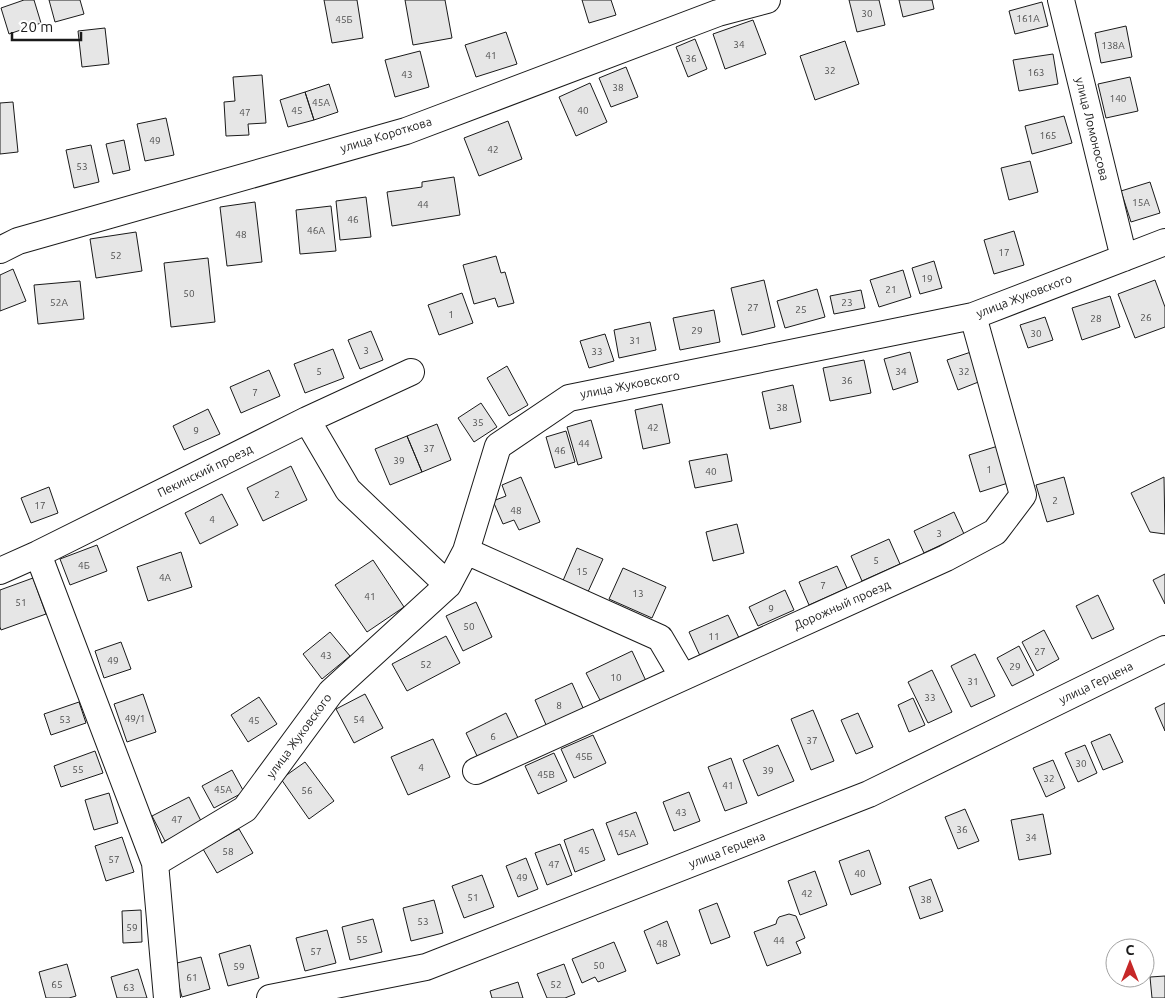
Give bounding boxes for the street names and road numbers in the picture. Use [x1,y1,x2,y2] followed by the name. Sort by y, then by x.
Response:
[1073,76,1112,182] street label: улица Ломоносова
[339,114,433,155] street label: улица Короткова
[974,271,1073,320] street label: улица Жуковского
[579,368,681,401] street label: улица Жуковского
[155,442,254,499] street label: Пекинский проезд
[792,577,892,632] street label: Дорожный проезд
[1057,659,1135,706] street label: улица Герцена
[264,691,334,781] street label: улица Жуковского
[687,829,767,870] street label: улица Герцена

